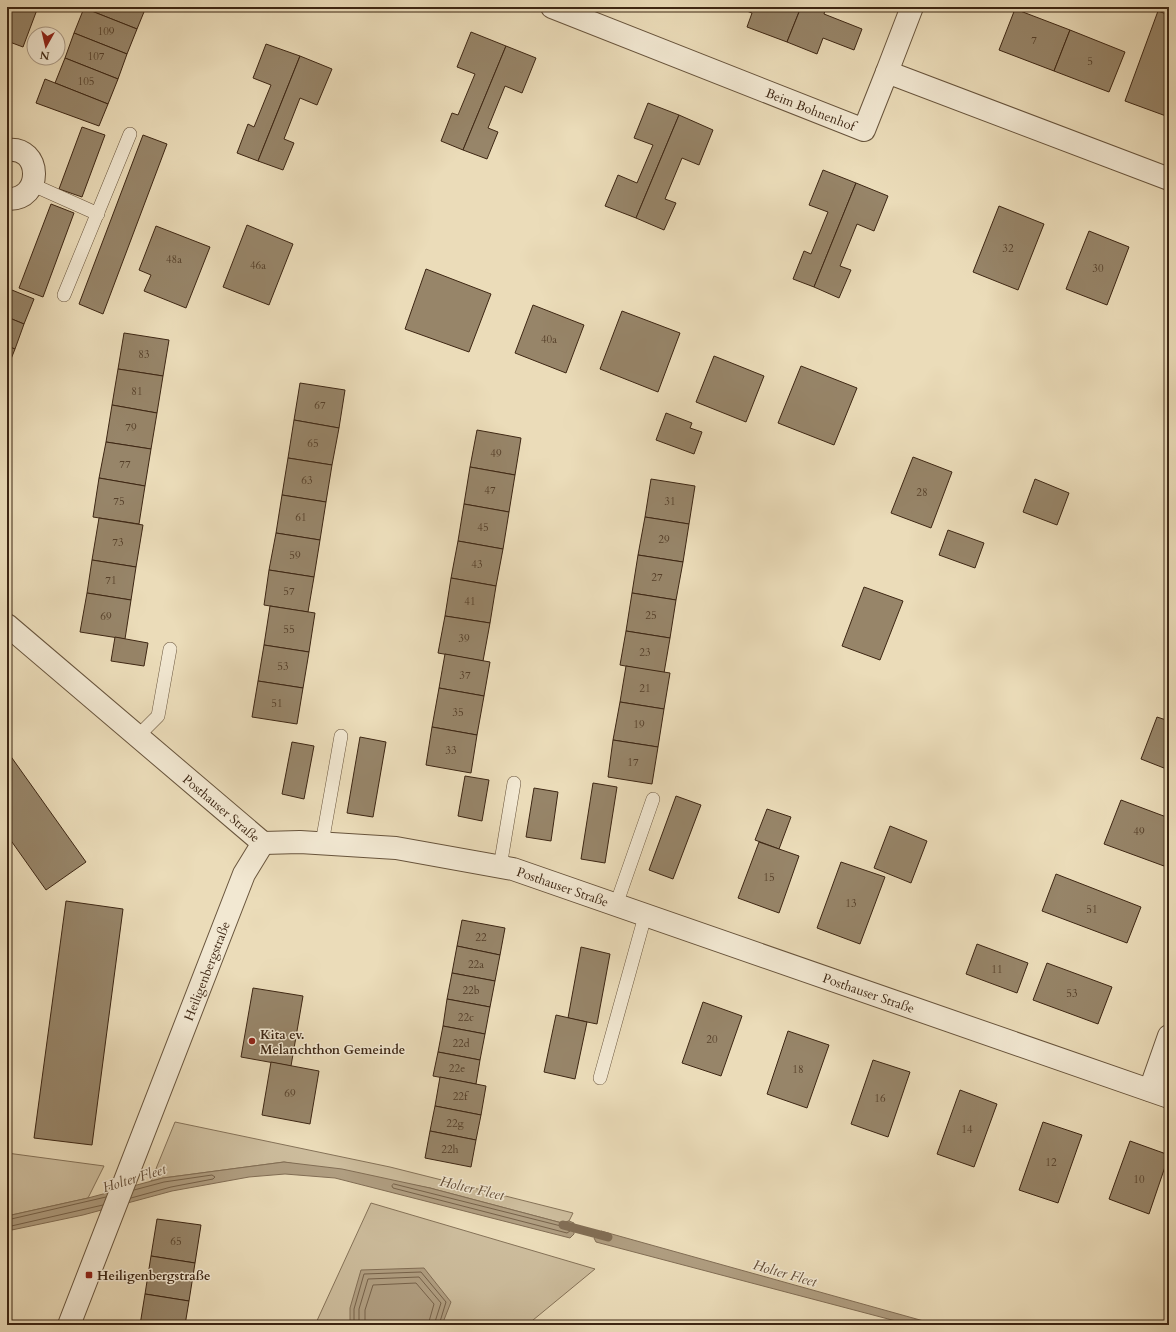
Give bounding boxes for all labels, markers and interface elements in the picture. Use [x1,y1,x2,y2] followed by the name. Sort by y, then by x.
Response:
[98,24,115,39] house number: 109
[26,26,66,66] north arrow
[1031,33,1037,48] house number: 7
[38,47,50,63] text: N
[88,49,105,64] house number: 107
[1087,54,1093,69] house number: 5
[78,74,94,89] house number: 105
[763,84,860,136] street label: Beim Bohnenhof
[1002,241,1014,256] house number: 32
[166,252,182,267] house number: 48a
[250,258,266,273] house number: 46a
[1092,261,1104,276] house number: 30
[541,332,557,347] house number: 40a
[138,347,150,362] house number: 83
[131,384,143,399] house number: 81
[314,398,326,413] house number: 67
[125,420,137,435] house number: 79
[307,436,319,451] house number: 65
[490,446,502,461] house number: 49
[119,457,131,472] house number: 77
[301,473,313,488] house number: 63
[484,483,496,498] house number: 47
[916,485,928,500] house number: 28
[113,494,125,509] house number: 75
[664,494,676,509] house number: 31
[295,510,307,525] house number: 61
[477,520,489,535] house number: 45
[658,532,670,547] house number: 29
[112,535,124,550] house number: 73
[289,548,301,563] house number: 59
[471,557,483,572] house number: 43
[651,570,663,585] house number: 27
[105,573,117,588] house number: 71
[283,584,295,599] house number: 57
[464,594,476,609] house number: 41
[645,608,657,623] house number: 25
[100,609,112,624] house number: 69
[283,622,295,637] house number: 55
[458,631,470,646] house number: 39
[639,645,651,660] house number: 23
[277,659,289,674] house number: 53
[459,668,471,683] house number: 37
[639,681,651,696] house number: 21
[271,696,283,711] house number: 51
[452,705,464,720] house number: 35
[633,717,645,732] house number: 19
[445,743,457,758] house number: 33
[627,755,639,770] house number: 17
[179,771,264,847] street label: Posthauser Straße
[1133,824,1145,839] house number: 49
[514,863,611,912] street label: Posthauser Straße
[763,870,775,885] house number: 15
[845,896,857,911] house number: 13
[1086,902,1098,917] house number: 51
[180,919,235,1024] street label: Heiligenbergstraße
[475,930,487,945] house number: 22
[468,957,484,972] house number: 22a
[991,962,1003,977] house number: 11
[820,969,917,1018] street label: Posthauser Straße
[462,983,480,998] house number: 22b
[1066,986,1078,1001] house number: 53
[458,1010,474,1025] house number: 22c
[260,1026,405,1059] place label: Kita ev. Melanchthon Gemeinde
[706,1032,718,1047] house number: 20
[247,1036,257,1046] marker: Kita ev. Melanchthon Gemeinde
[452,1036,470,1051] house number: 22d
[449,1061,465,1076] house number: 22e
[792,1062,804,1077] house number: 18
[284,1086,296,1101] house number: 69
[453,1089,469,1104] house number: 22f
[874,1091,886,1106] house number: 16
[446,1116,465,1131] house number: 22g
[961,1122,973,1137] house number: 14
[441,1142,459,1157] house number: 22h
[1045,1155,1057,1170] house number: 12
[100,1160,169,1197] water label: Holter Fleet
[438,1172,507,1205] water label: Holter Fleet
[1133,1172,1145,1187] house number: 10
[170,1234,182,1249] house number: 65
[751,1255,820,1292] water label: Holter Fleet
[97,1267,210,1285] place label: Heiligenbergstraße
[84,1270,94,1280] marker: Heiligenbergstraße

